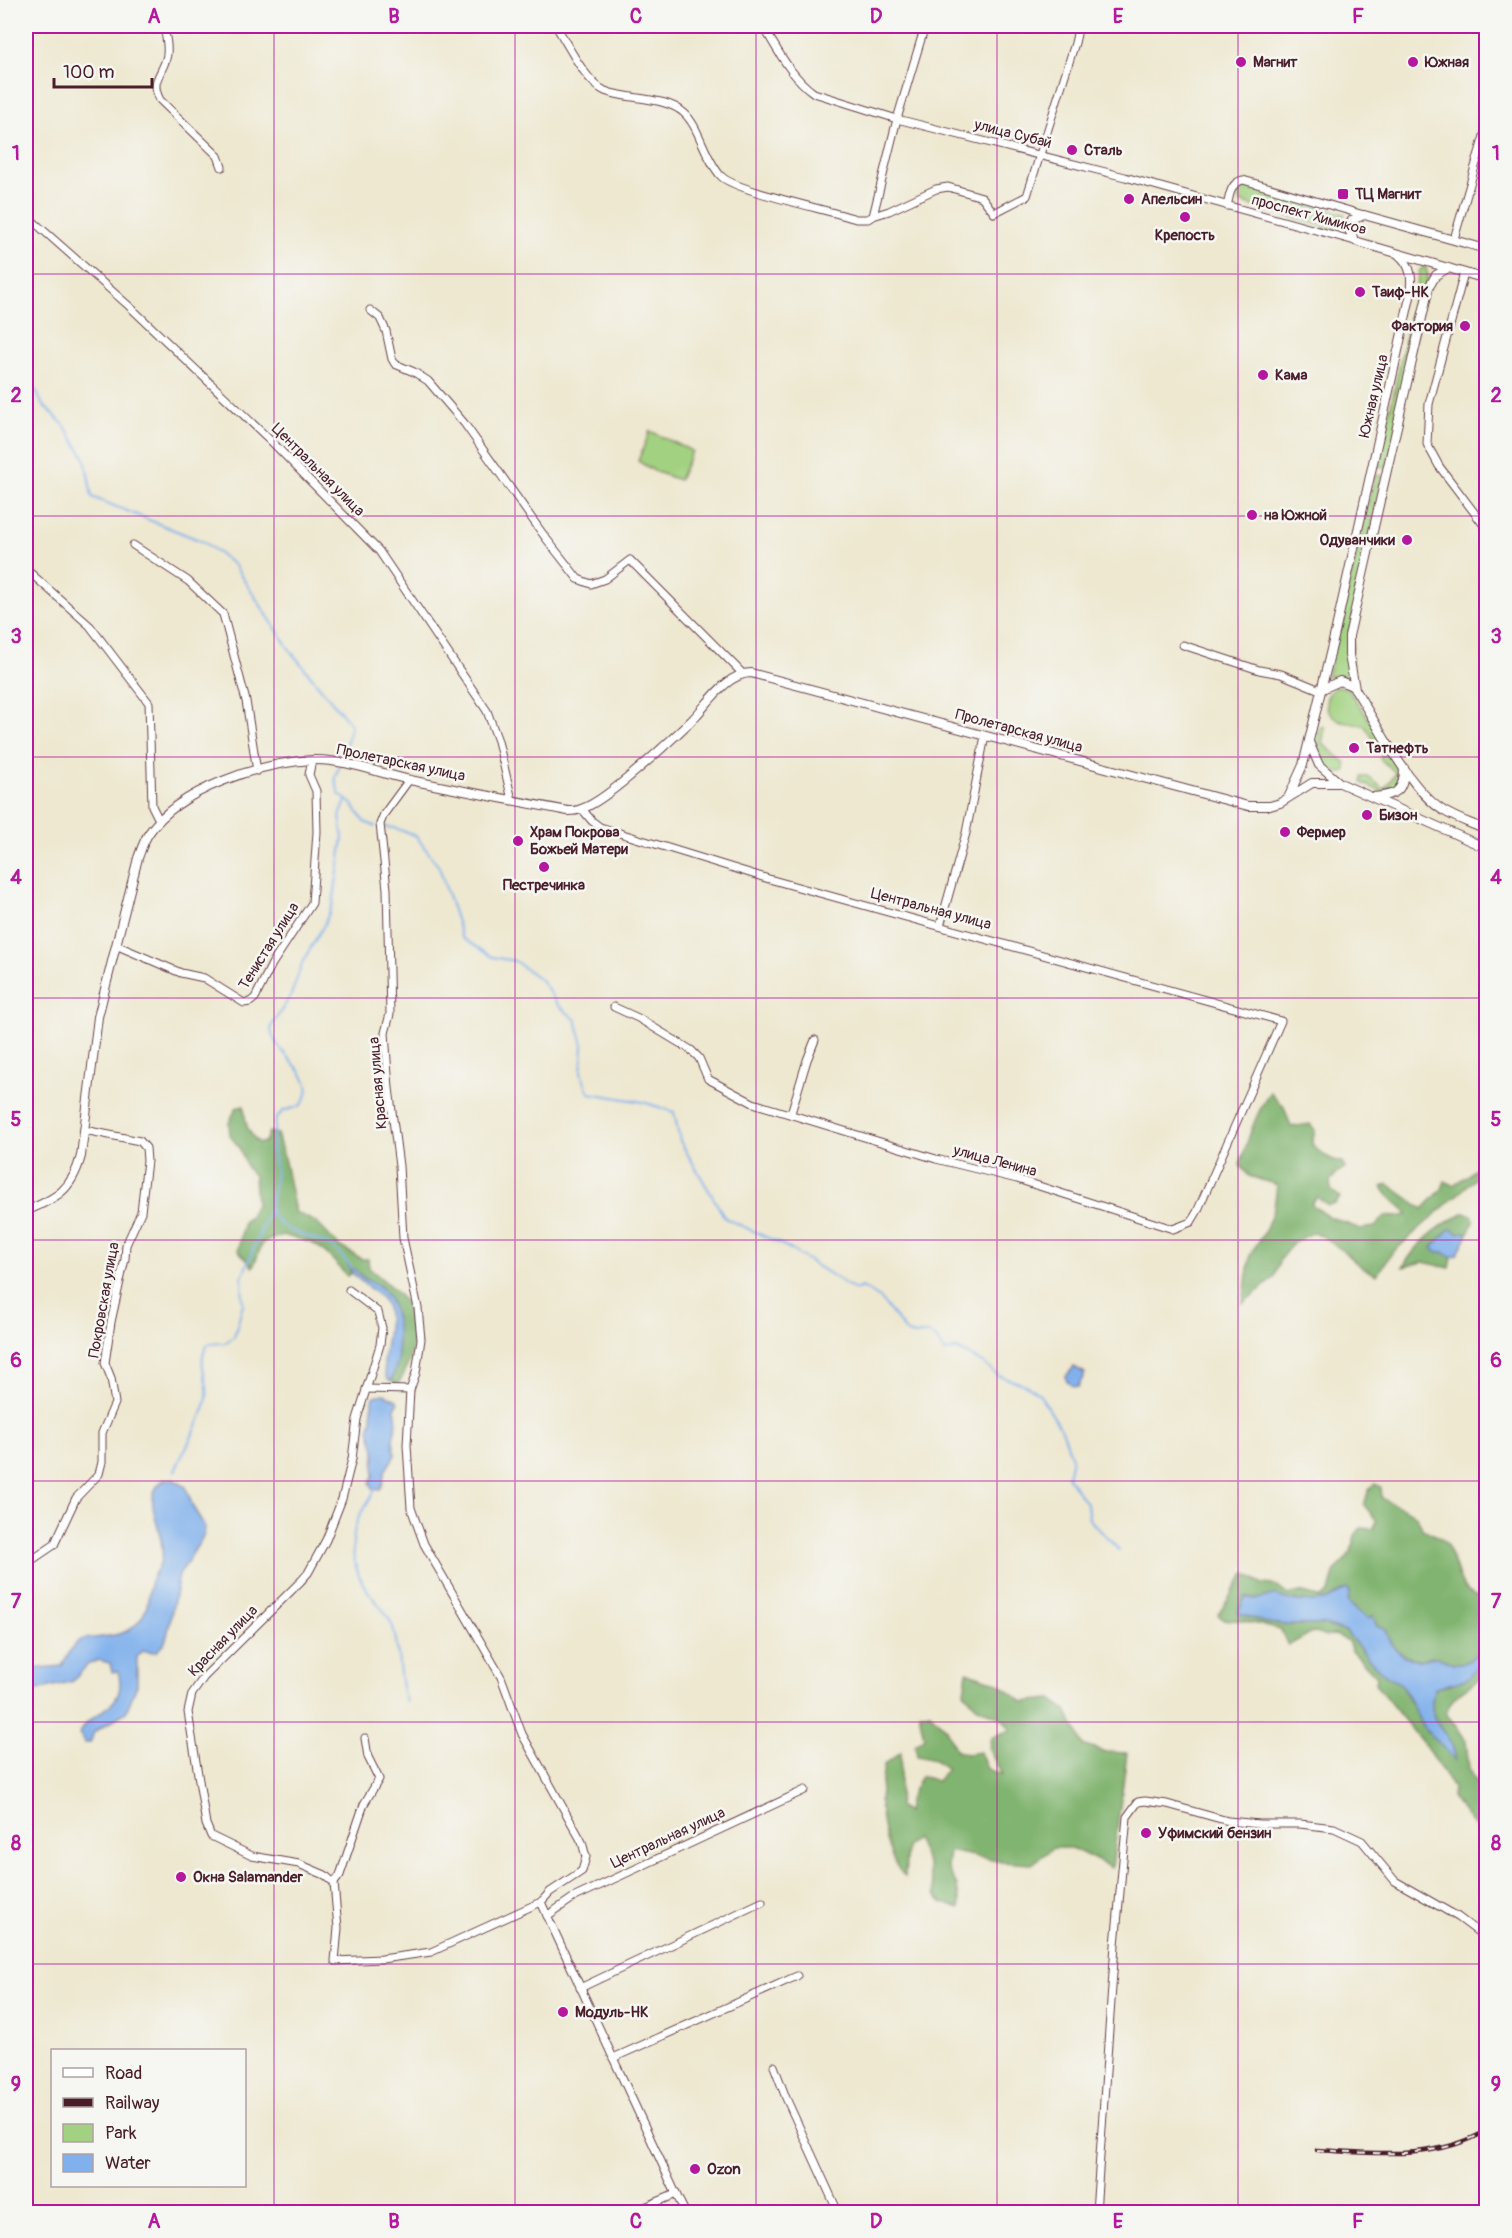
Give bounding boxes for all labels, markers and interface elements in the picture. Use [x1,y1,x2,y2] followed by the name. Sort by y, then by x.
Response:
[148,4,161,29] text: A
[388,4,400,29] text: B
[630,4,642,29] text: C
[870,4,883,29] text: D
[1113,4,1124,29] text: E
[1352,4,1364,29] text: F
[54,51,152,89] scale bar
[1253,53,1298,72] place label: Магнит
[1424,53,1469,72] place label: Южная
[1234,55,1248,69] marker: Магнит
[1406,55,1420,69] marker: Южная
[63,61,115,84] text: 100 m
[971,115,1054,153] street label: улица Субай
[12,141,20,166] text: 1
[1084,141,1123,160] place label: Сталь
[1492,141,1500,166] text: 1
[1065,143,1079,157] marker: Сталь
[1354,185,1422,204] place label: ТЦ Магнит
[1336,187,1350,201] marker: ТЦ Магнит
[1141,190,1203,209] place label: Апельсин
[1249,191,1369,239] street label: проспект Химиков
[1122,192,1136,206] marker: Апельсин
[1178,210,1192,224] marker: Крепость
[1155,226,1215,245] place label: Крепость
[1371,283,1429,302] place label: Таиф-НК
[1353,285,1367,299] marker: Таиф-НК
[1391,317,1453,336] place label: Фактория
[1458,319,1472,333] marker: Фактория
[1355,353,1393,439] street label: Южная улица
[1275,366,1307,385] place label: Кама
[1256,368,1270,382] marker: Кама
[10,383,22,408] text: 2
[1490,383,1502,408] text: 2
[267,419,369,521] street label: Центральная улица
[1264,506,1327,525] place label: на Южной
[1245,508,1259,522] marker: на Южной
[1320,531,1395,550] place label: Одуванчики
[1400,533,1414,547] marker: Одуванчики
[10,624,22,649] text: 3
[1490,624,1502,649] text: 3
[953,705,1085,757] street label: Пролетарская улица
[1365,739,1429,758] place label: Татнефть
[335,740,467,786] street label: Пролетарская улица
[1347,741,1361,755] marker: Татнефть
[1379,806,1418,825] place label: Бизон
[1360,808,1374,822] marker: Бизон
[530,823,628,859] place label: Храм Покрова Божьей Матери
[1296,823,1346,842] place label: Фермер
[1278,825,1292,839] marker: Фермер
[511,834,525,848] marker: Храм Покрова Божьей Матери
[537,860,551,874] marker: Пестречинка
[10,865,22,890] text: 4
[1490,865,1502,890] text: 4
[503,876,585,895] place label: Пестречинка
[869,884,993,934] street label: Центральная улица
[235,899,303,993] street label: Тенистая улица
[365,1036,391,1130] street label: Красная улица
[11,1107,22,1132] text: 5
[1491,1107,1502,1132] text: 5
[950,1140,1039,1181] street label: улица Ленина
[84,1241,124,1359] street label: Покровская улица
[10,1348,22,1373] text: 6
[1490,1348,1502,1373] text: 6
[11,1589,22,1614] text: 7
[1491,1589,1502,1614] text: 7
[184,1601,262,1681] street label: Красная улица
[608,1803,728,1873] street label: Центральная улица
[1158,1824,1272,1843] place label: Уфимский бензин
[1139,1826,1153,1840] marker: Уфимский бензин
[11,1831,21,1856] text: 8
[1491,1831,1501,1856] text: 8
[193,1868,303,1887] place label: Окна Salamander
[174,1870,188,1884] marker: Окна Salamander
[575,2003,649,2022] place label: Модуль-НК
[556,2005,570,2019] marker: Модуль-НК
[51,2049,246,2187] legend
[105,2062,142,2085] text: Road
[11,2072,21,2097] text: 9
[1491,2072,1501,2097] text: 9
[105,2092,160,2115] text: Railway
[105,2122,137,2145] text: Park
[105,2152,151,2175] text: Water
[707,2160,741,2179] place label: Ozon
[688,2162,702,2176] marker: Ozon
[148,2209,161,2234] text: A
[388,2209,400,2234] text: B
[630,2209,642,2234] text: C
[870,2209,883,2234] text: D
[1113,2209,1124,2234] text: E
[1352,2209,1364,2234] text: F

